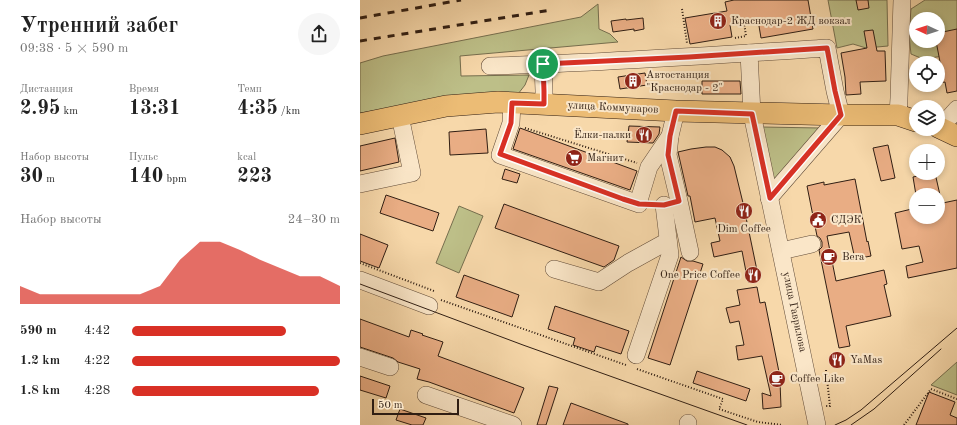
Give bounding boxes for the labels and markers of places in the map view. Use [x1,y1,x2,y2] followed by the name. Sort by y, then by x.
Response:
[708,11,728,31] building icon: Краснодар-2 ЖД вокзал
[731,16,851,27] place label: Краснодар-2 ЖД вокзал
[526,47,560,81] pin
[646,70,723,94] place label: Автостанция "Краснодар - 2"
[623,71,643,91] building icon: Автостанция "Краснодар - 2"
[634,125,654,145] restaurant icon: Ёлки-палки
[574,128,631,141] place label: Ёлки-палки
[564,148,584,168] supermarket icon: Магнит
[587,153,624,164] place label: Магнит
[734,201,754,221] restaurant icon: Dim Coffee
[808,210,828,230] public building icon: СДЭК
[831,215,862,226] place label: СДЭК
[717,224,771,235] place label: Dim Coffee
[819,247,839,267] cafe icon: Вега
[842,252,865,263] place label: Вега
[743,265,763,285] restaurant icon: One Price Coffee
[660,270,740,281] place label: One Price Coffee
[827,350,847,370] restaurant icon: YaMas
[850,355,882,366] place label: YaMas
[767,369,787,389] cafe icon: Coffee Like
[790,374,844,385] place label: Coffee Like

